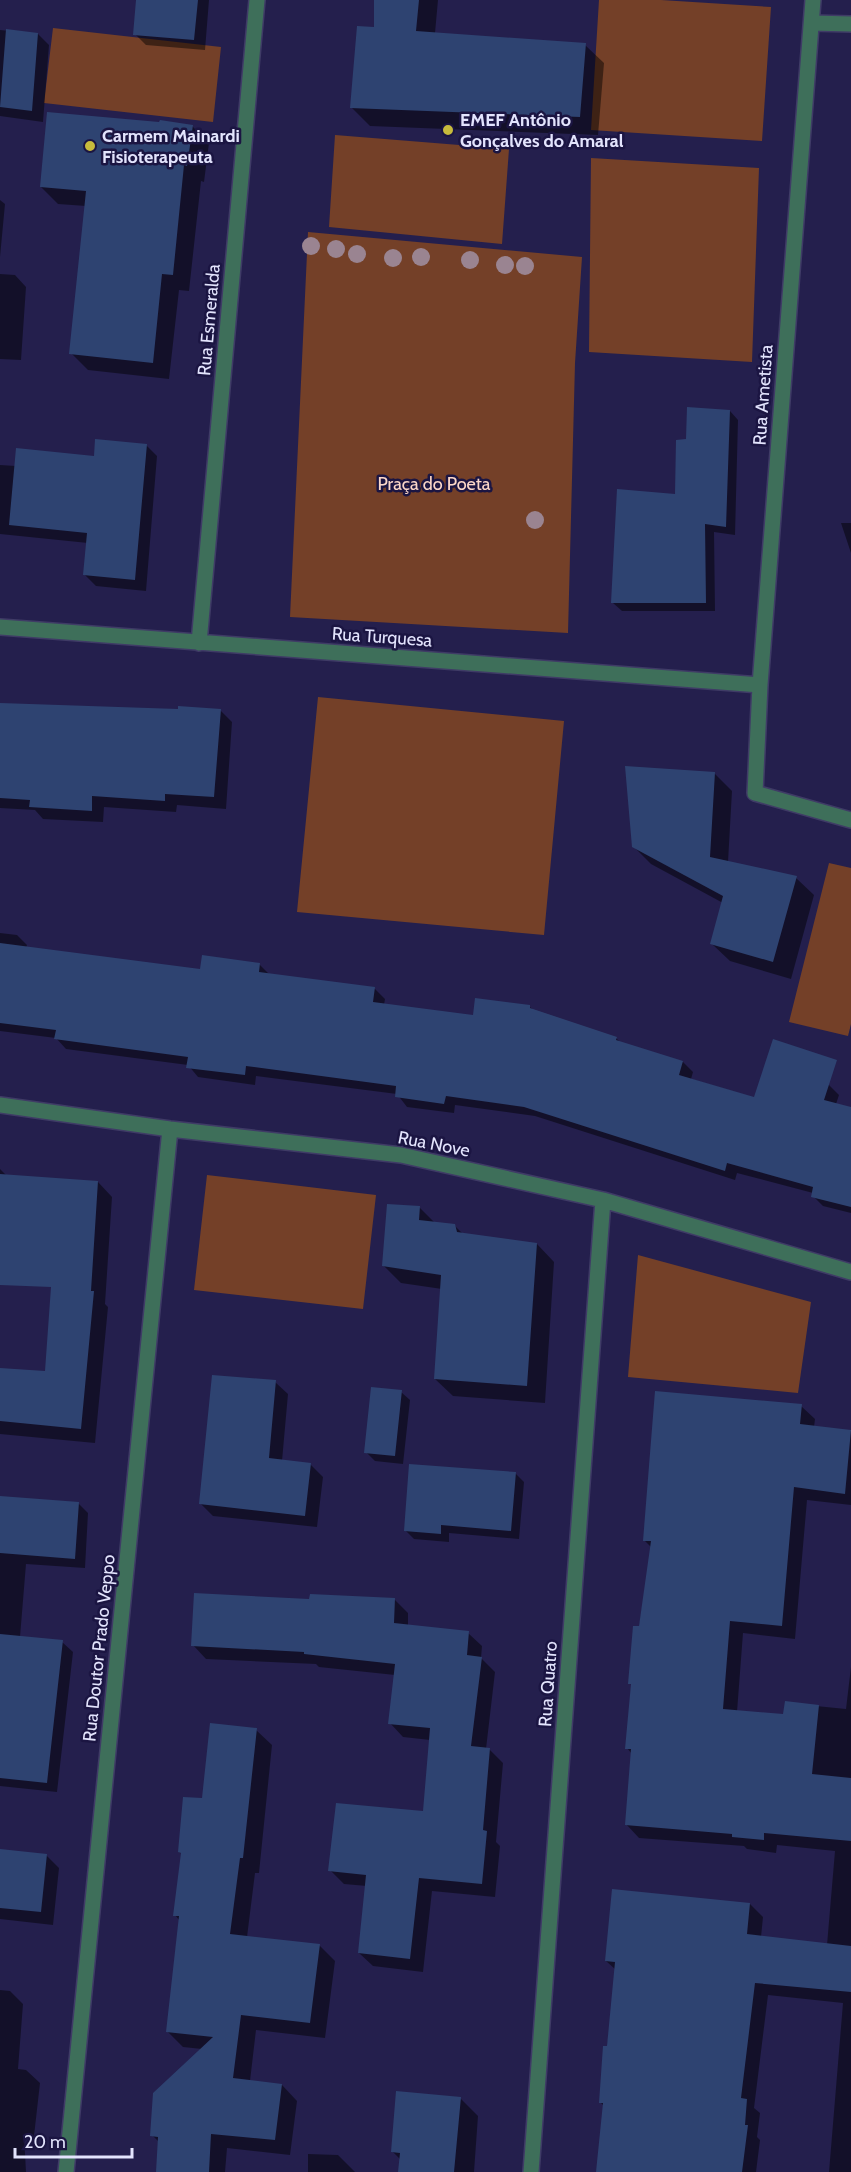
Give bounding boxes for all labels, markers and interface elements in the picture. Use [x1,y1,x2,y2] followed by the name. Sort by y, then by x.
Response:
[460,109,624,152] place label: EMEF Antônio Gonçalves do Amaral
[441,123,455,137] marker: EMEF Antônio Gonçalves do Amaral
[102,125,240,168] place label: Carmem Mainardi Fisioterapeuta
[83,139,97,153] marker: Carmem Mainardi Fisioterapeuta
[193,263,225,377] street label: Rua Esmeralda
[749,344,778,446] street label: Rua Ametista
[377,473,491,495] park label: Praça do Poeta
[331,623,433,652] street label: Rua Turquesa
[396,1126,472,1162] street label: Rua Nove
[78,1553,120,1743] street label: Rua Doutor Prado Veppo
[534,1640,562,1728] street label: Rua Quatro
[15,2121,132,2159] scale bar
[24,2131,66,2153] text: 20 m

